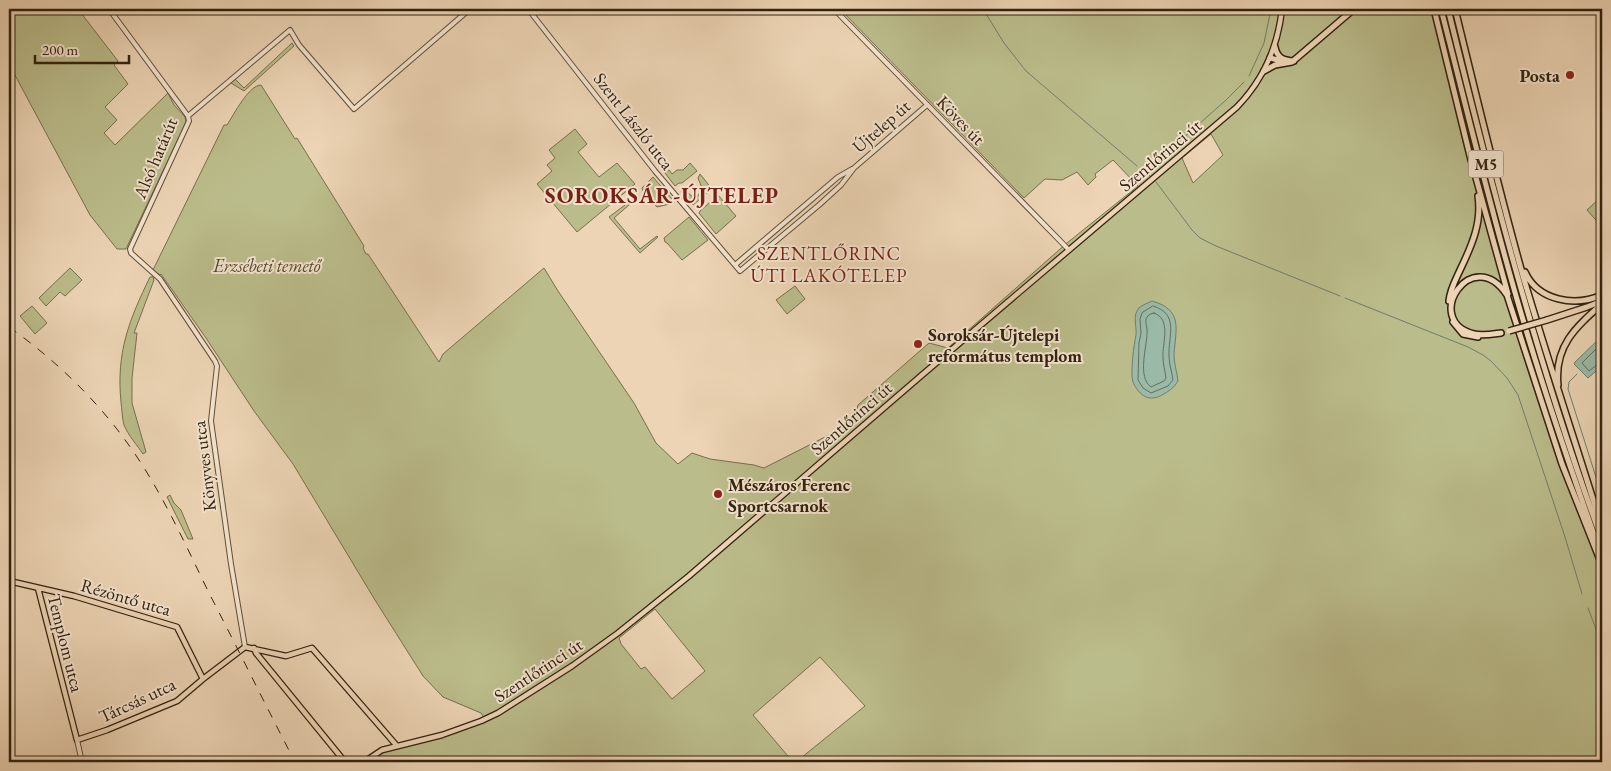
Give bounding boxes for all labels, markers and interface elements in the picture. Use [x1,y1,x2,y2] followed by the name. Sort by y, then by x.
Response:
[35,32,129,64] scale bar
[42,40,79,59] text: 200 m
[1519,64,1560,87] place label: Posta
[589,68,680,175] street label: Szent László utca
[1564,69,1576,81] marker: Posta
[932,90,990,150] street label: Köves út
[847,94,915,157] street label: Újtelep út
[127,114,182,203] street label: Alsó határút
[1114,114,1206,196] street label: Szentlőrinci út
[1468,150,1504,178] road number: M5
[545,181,779,210] district label: SOROKSÁR-ÚJTELEP
[750,241,908,288] district label: SZENTLŐRINC ÚTI LAKÓTELEP
[212,254,323,277] park label: Erzsébeti temető
[928,323,1082,367] place label: Soroksár-Újtelepi református templom
[912,338,924,350] marker: Soroksár-Újtelepi református templom
[805,376,897,460] street label: Szentlőrinci út
[187,419,221,513] street label: Könyves utca
[728,473,851,517] place label: Mészáros Ferenc Sportcsarnok
[712,488,724,500] marker: Mészáros Ferenc Sportcsarnok
[78,573,174,621] street label: Rézöntő utca
[43,591,90,695] street label: Templom utca
[489,633,587,707] street label: Szentlőrinci út
[95,672,180,728] street label: Tárcsás utca

